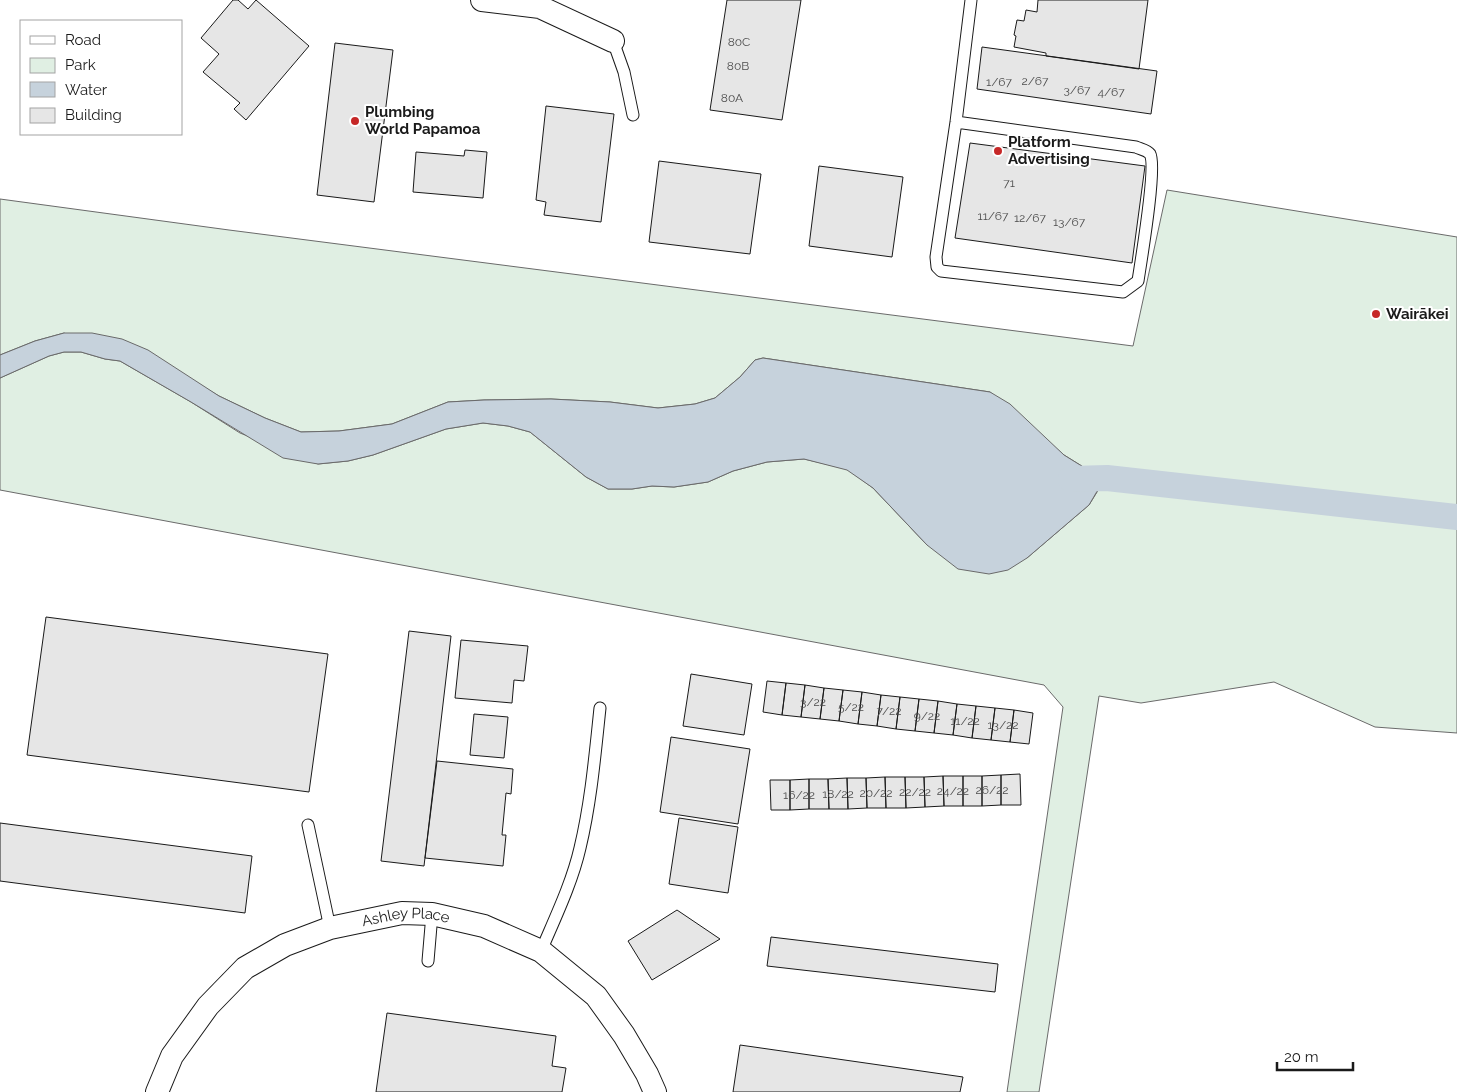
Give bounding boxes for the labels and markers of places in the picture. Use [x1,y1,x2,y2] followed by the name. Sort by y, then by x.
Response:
[365,103,481,138] place label: Plumbing World Papamoa
[349,115,361,127] marker: Plumbing World Papamoa
[1008,133,1090,168] place label: Platform Advertising
[992,145,1004,157] marker: Platform Advertising
[1386,305,1449,323] place label: Wairākei
[1370,308,1382,320] marker: Wairākei

